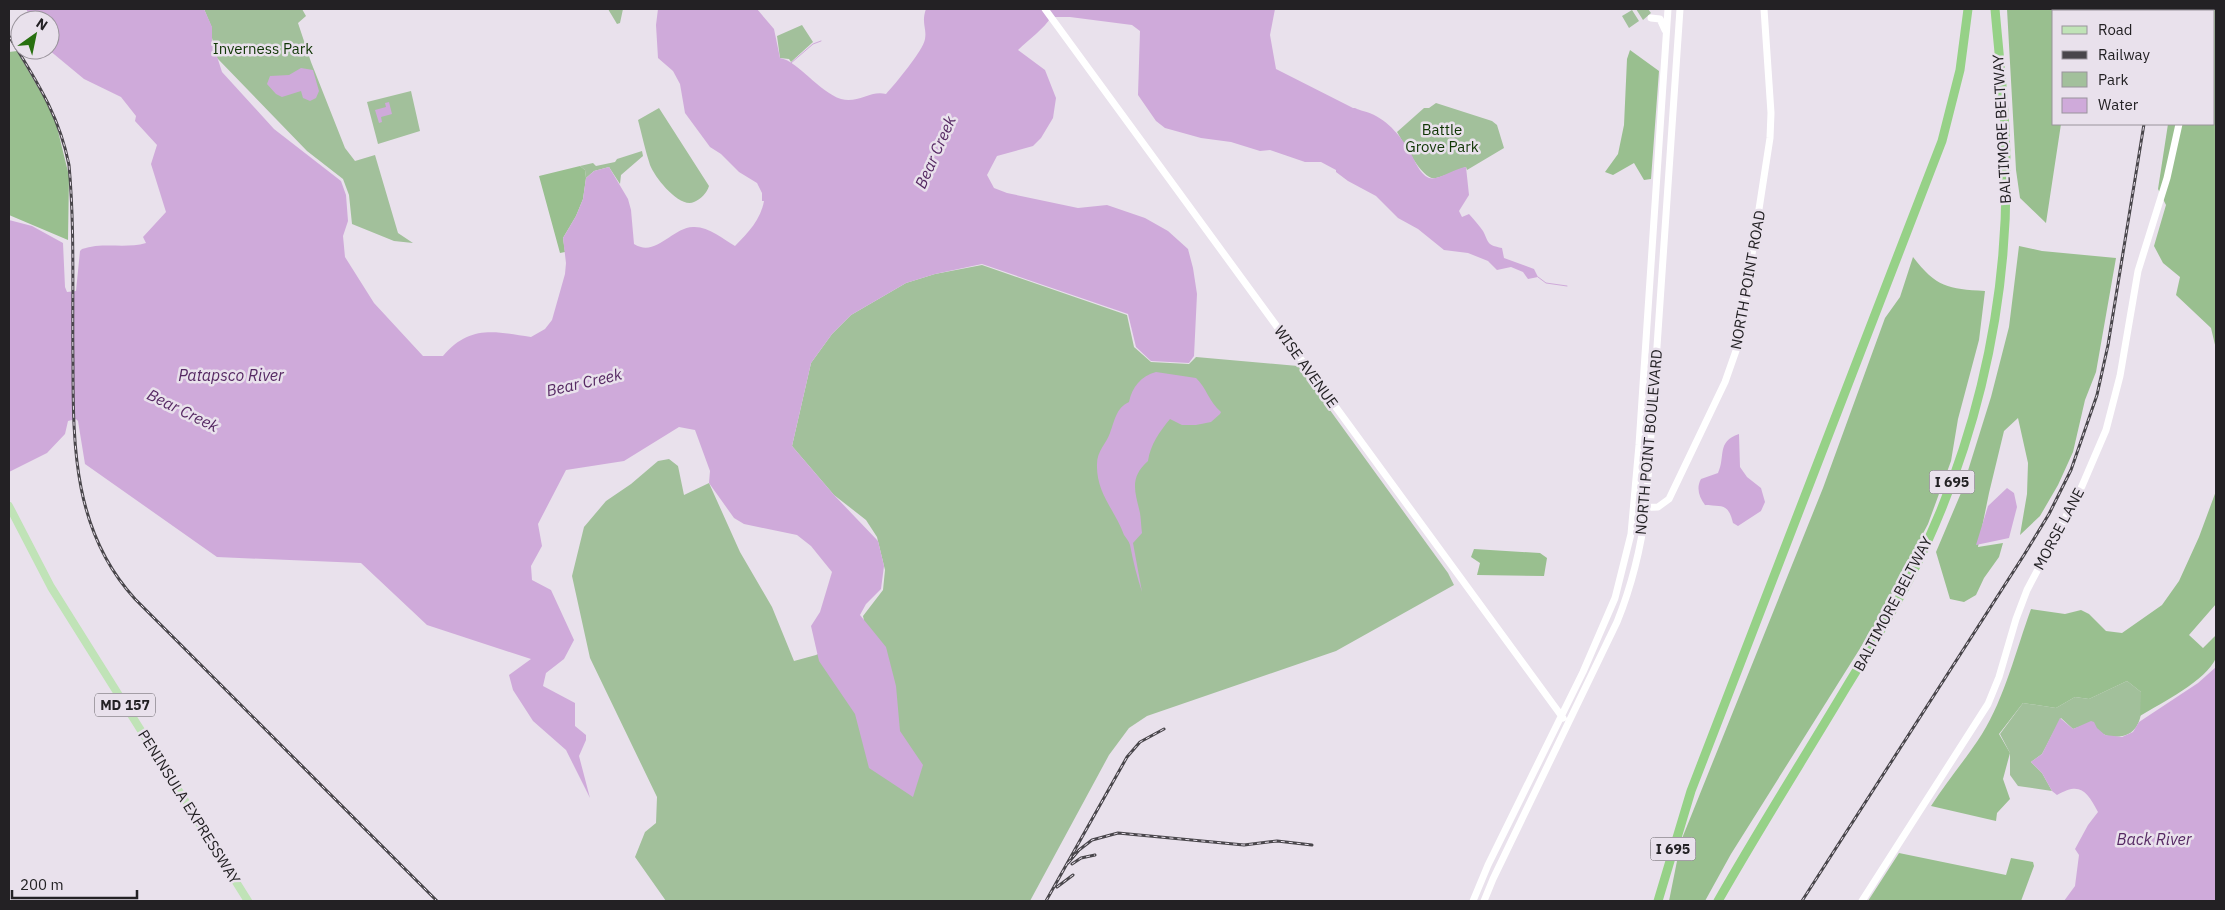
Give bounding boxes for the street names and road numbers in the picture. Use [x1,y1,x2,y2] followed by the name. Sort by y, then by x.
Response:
[1988,54,2015,204] street label: BALTIMORE BELTWAY
[1726,209,1769,351] street label: NORTH POINT ROAD
[1270,322,1343,411] street label: WISE AVENUE
[1631,348,1666,535] street label: NORTH POINT BOULEVARD
[1930,471,1974,494] road number: I 695
[2029,484,2088,573] street label: MORSE LANE
[1849,533,1936,674] street label: BALTIMORE BELTWAY
[95,694,155,716] road number: MD 157
[134,726,245,888] street label: PENINSULA EXPRESSWAY
[1650,838,1696,861] road number: I 695

